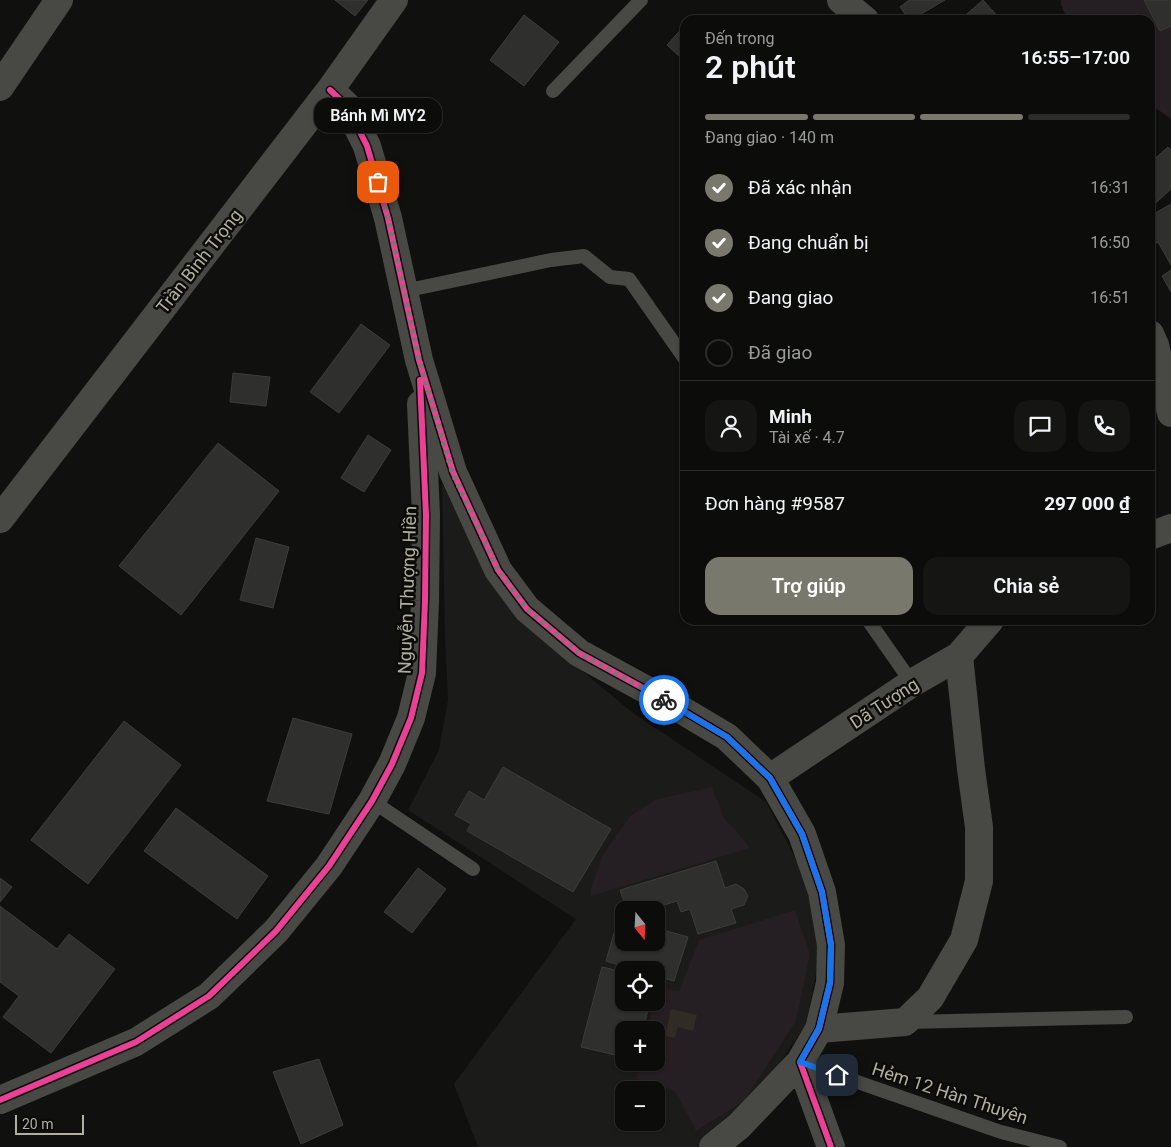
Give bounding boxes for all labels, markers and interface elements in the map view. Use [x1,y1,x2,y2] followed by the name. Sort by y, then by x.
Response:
[705,29,774,48] text: Đến trong
[1021,46,1130,69] text: 16:55–17:00
[705,48,796,86] text: 2 phút
[314,97,442,132] callout: Bánh Mì MY2
[330,106,426,125] text: Bánh Mì MY2
[705,128,834,147] text: Đang giao · 140 m
[357,161,399,203] pin
[364,168,392,196] icon: bag
[705,174,733,202] icon: check
[748,176,852,199] text: Đã xác nhận
[1090,178,1130,197] text: 16:31
[152,205,246,317] street label: Trần Bình Trọng
[705,229,733,257] icon: check
[748,231,869,254] text: Đang chuẩn bị
[1090,233,1130,252] text: 16:50
[705,284,733,312] icon: check
[748,286,833,309] text: Đang giao
[1090,288,1130,307] text: 16:51
[748,341,812,364] text: Đã giao
[705,400,757,452] button: person
[1014,400,1066,452] button: chat
[1078,400,1130,452] button: phone
[769,405,812,428] text: Minh
[769,428,845,447] text: Tài xế · 4.7
[705,492,845,515] text: Đơn hàng #9587
[1044,492,1130,515] text: 297 000 ₫
[394,506,420,674] street label: Nguyễn Thượng Hiền
[705,557,913,615] button: Trợ giúp
[923,557,1130,615] button: Chia sẻ
[846,673,922,733] street label: Dã Tượng
[639,675,689,725] courier
[650,686,678,714] icon: bike
[615,901,665,951] north arrow
[615,901,665,1131] map controls
[615,961,665,1011] button: locate
[615,1021,665,1071] button: +
[816,1054,858,1096] pin
[869,1058,1031,1128] street label: Hẻm 12 Hàn Thuyên
[823,1061,851,1089] icon: home
[615,1081,665,1131] button: −
[15,1112,84,1135] scale bar
[22,1116,54,1132] text: 20 m

